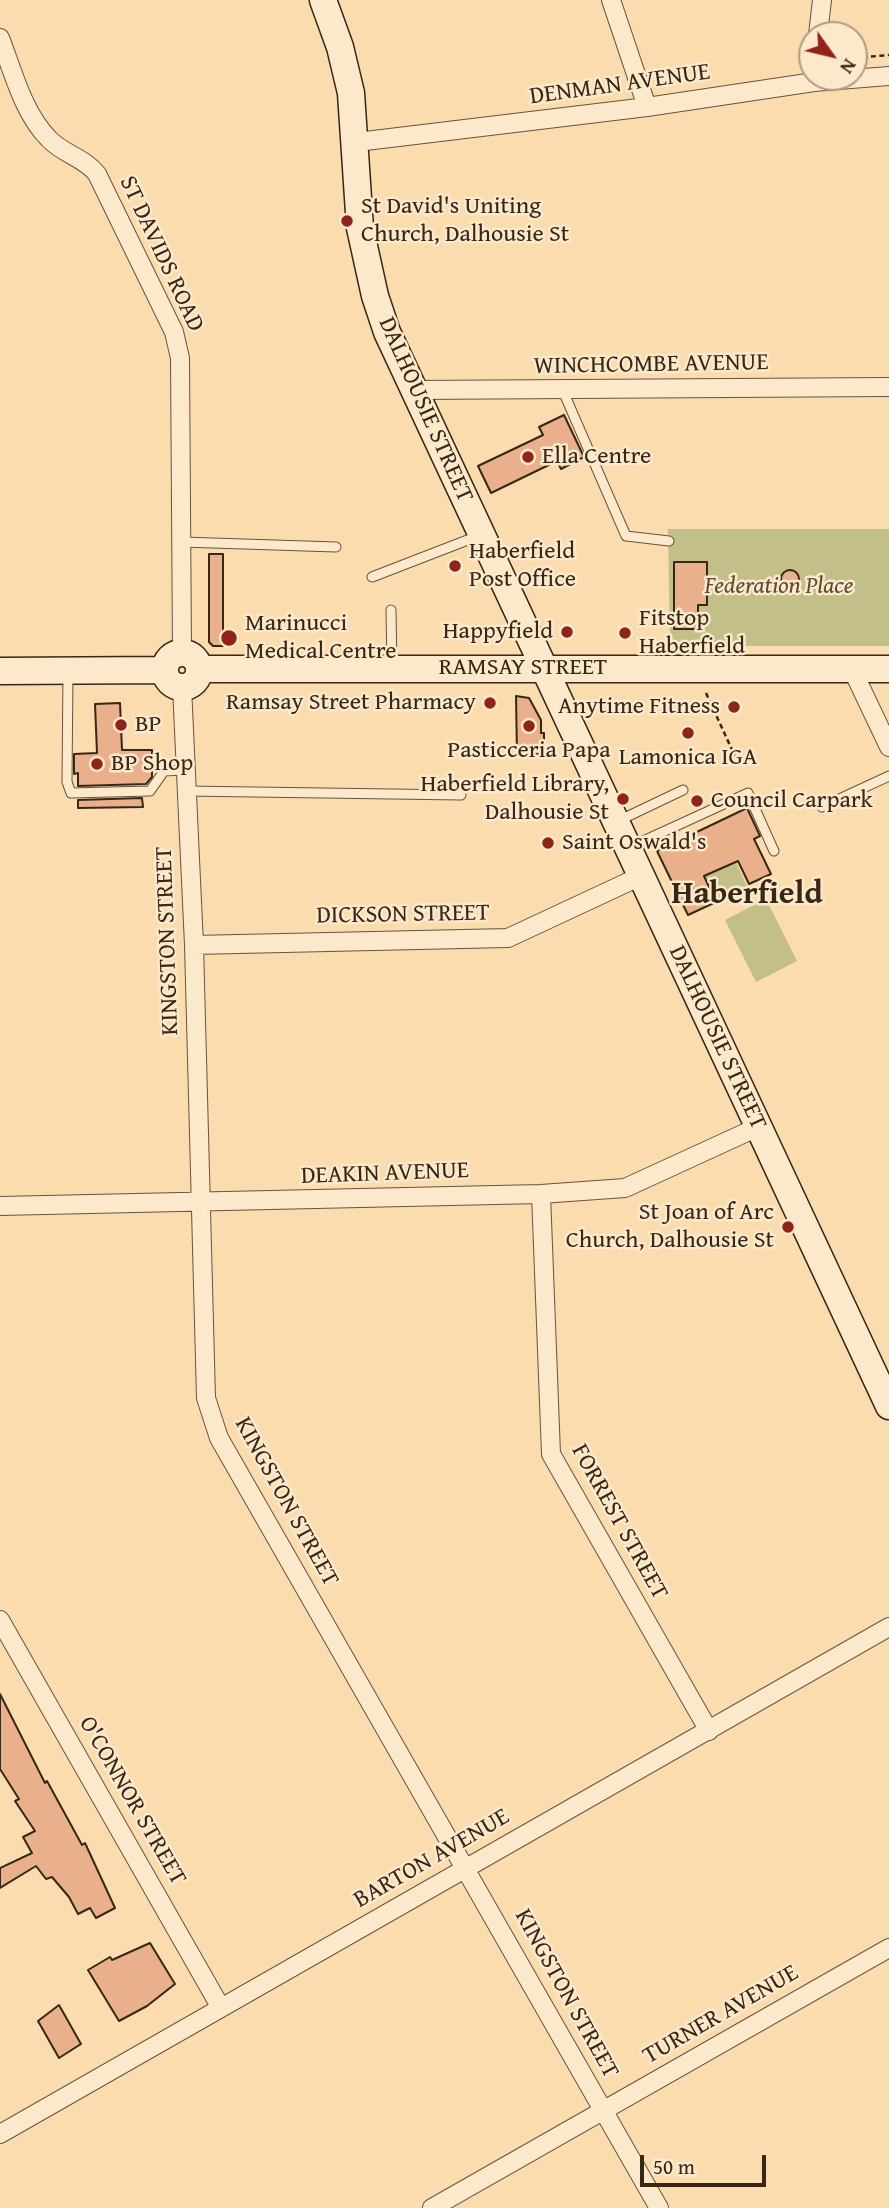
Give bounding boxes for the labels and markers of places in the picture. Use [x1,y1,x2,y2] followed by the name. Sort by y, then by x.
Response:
[361,193,569,249] place label: St David's Uniting Church, Dalhousie St
[339,213,355,229] marker: St David's Uniting Church, Dalhousie St
[542,443,651,471] place label: Ella Centre
[520,449,536,465] marker: Ella Centre
[469,538,576,594] place label: Haberfield Post Office
[447,558,463,574] marker: Haberfield Post Office
[639,605,745,661] place label: Fitstop Haberfield
[245,610,397,666] place label: Marinucci Medical Centre
[443,618,553,646] place label: Happyfield
[559,624,575,640] marker: Happyfield
[617,625,633,641] marker: Fitstop Haberfield
[219,628,239,648] marker: Marinucci Medical Centre
[226,689,476,717] place label: Ramsay Street Pharmacy
[558,693,720,721] place label: Anytime Fitness
[482,695,498,711] marker: Ramsay Street Pharmacy
[726,699,742,715] marker: Anytime Fitness
[135,711,162,739] place label: BP
[113,717,129,733] marker: BP
[521,718,537,734] marker: Pasticceria Papa
[680,725,696,741] marker: Lamonica IGA
[447,737,611,765] place label: Pasticceria Papa
[619,744,757,772] place label: Lamonica IGA
[111,750,193,778] place label: BP Shop
[89,756,105,772] marker: BP Shop
[420,771,609,827] place label: Haberfield Library, Dalhousie St
[711,787,873,815] place label: Council Carpark
[615,791,631,807] marker: Haberfield Library, Dalhousie St
[689,793,705,809] marker: Council Carpark
[562,829,706,857] place label: Saint Oswald's
[540,835,556,851] marker: Saint Oswald's
[566,1199,774,1255] place label: St Joan of Arc Church, Dalhousie St
[780,1219,796,1235] marker: St Joan of Arc Church, Dalhousie St

